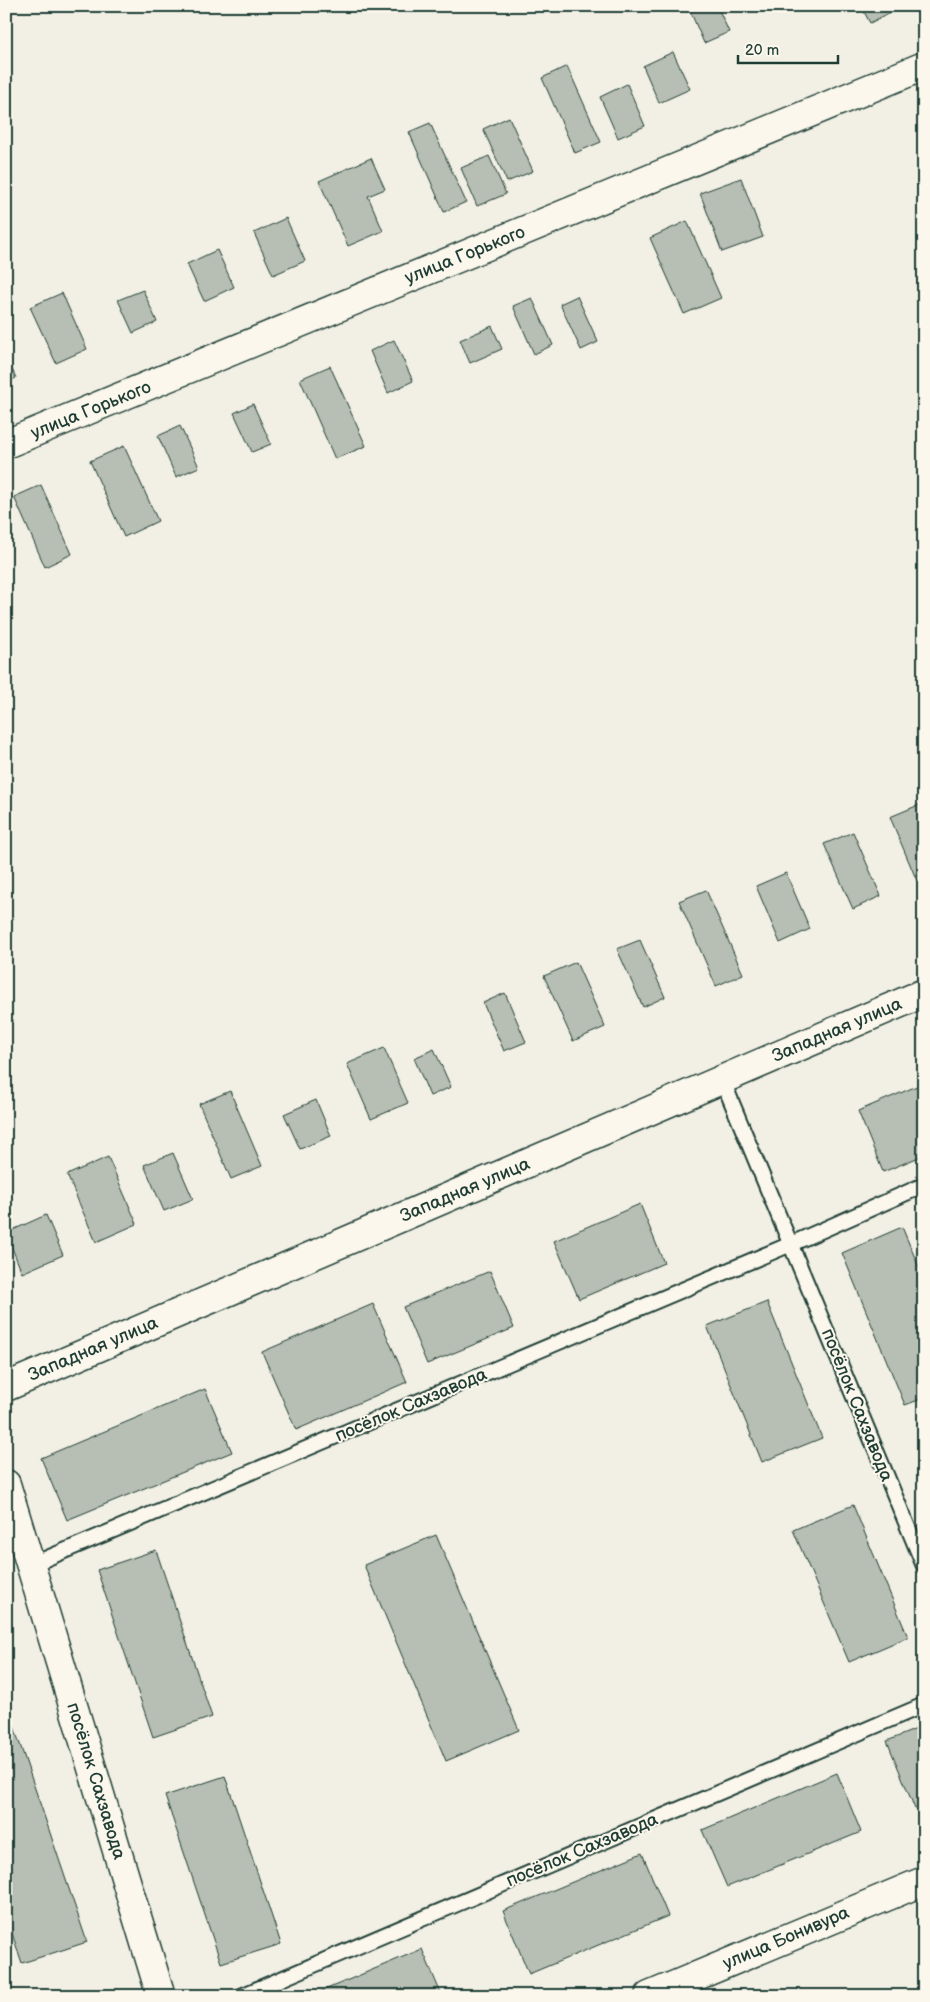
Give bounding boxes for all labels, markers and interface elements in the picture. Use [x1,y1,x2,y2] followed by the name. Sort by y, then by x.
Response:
[738,32,838,64] scale bar
[745,41,779,60] text: 20 m
[402,221,528,289] street label: улица Горького
[28,376,154,444] street label: улица Горького
[769,993,905,1067] street label: Западная улица
[397,1153,533,1227] street label: Западная улица
[25,1312,161,1386] street label: Западная улица
[817,1326,897,1485] street label: посёлок Сахзавода
[332,1363,490,1446] street label: посёлок Сахзавода
[62,1700,130,1862] street label: посёлок Сахзавода
[503,1808,661,1891] street label: посёлок Сахзавода
[720,1902,853,1974] street label: улица Бонивура

